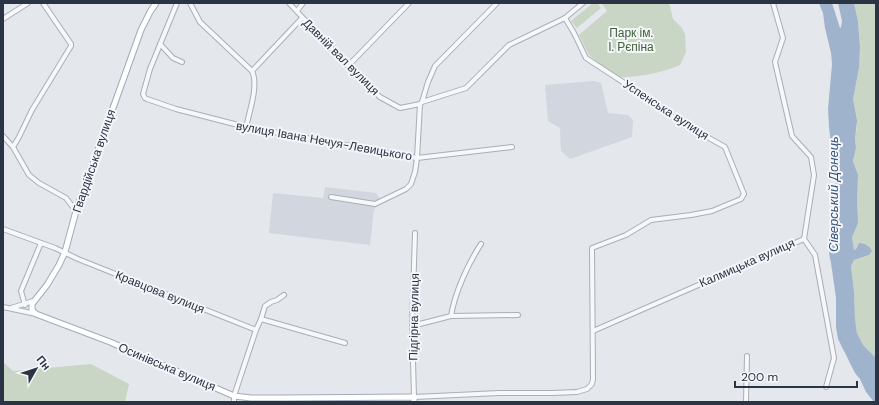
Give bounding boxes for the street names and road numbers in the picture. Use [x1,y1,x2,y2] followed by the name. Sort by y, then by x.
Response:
[299,15,383,99] street label: Давній вал вулиця
[620,76,712,144] street label: Успенська вулиця
[69,107,119,215] street label: Гвардійська вулиця
[235,118,414,164] street label: вулиця Івана Нечуя-Левицького
[697,235,797,291] street label: Калмицька вулиця
[113,267,207,317] street label: Кравцова вулиця
[405,273,423,361] street label: Підгірна вулиця
[116,339,218,395] street label: Осинівська вулиця

